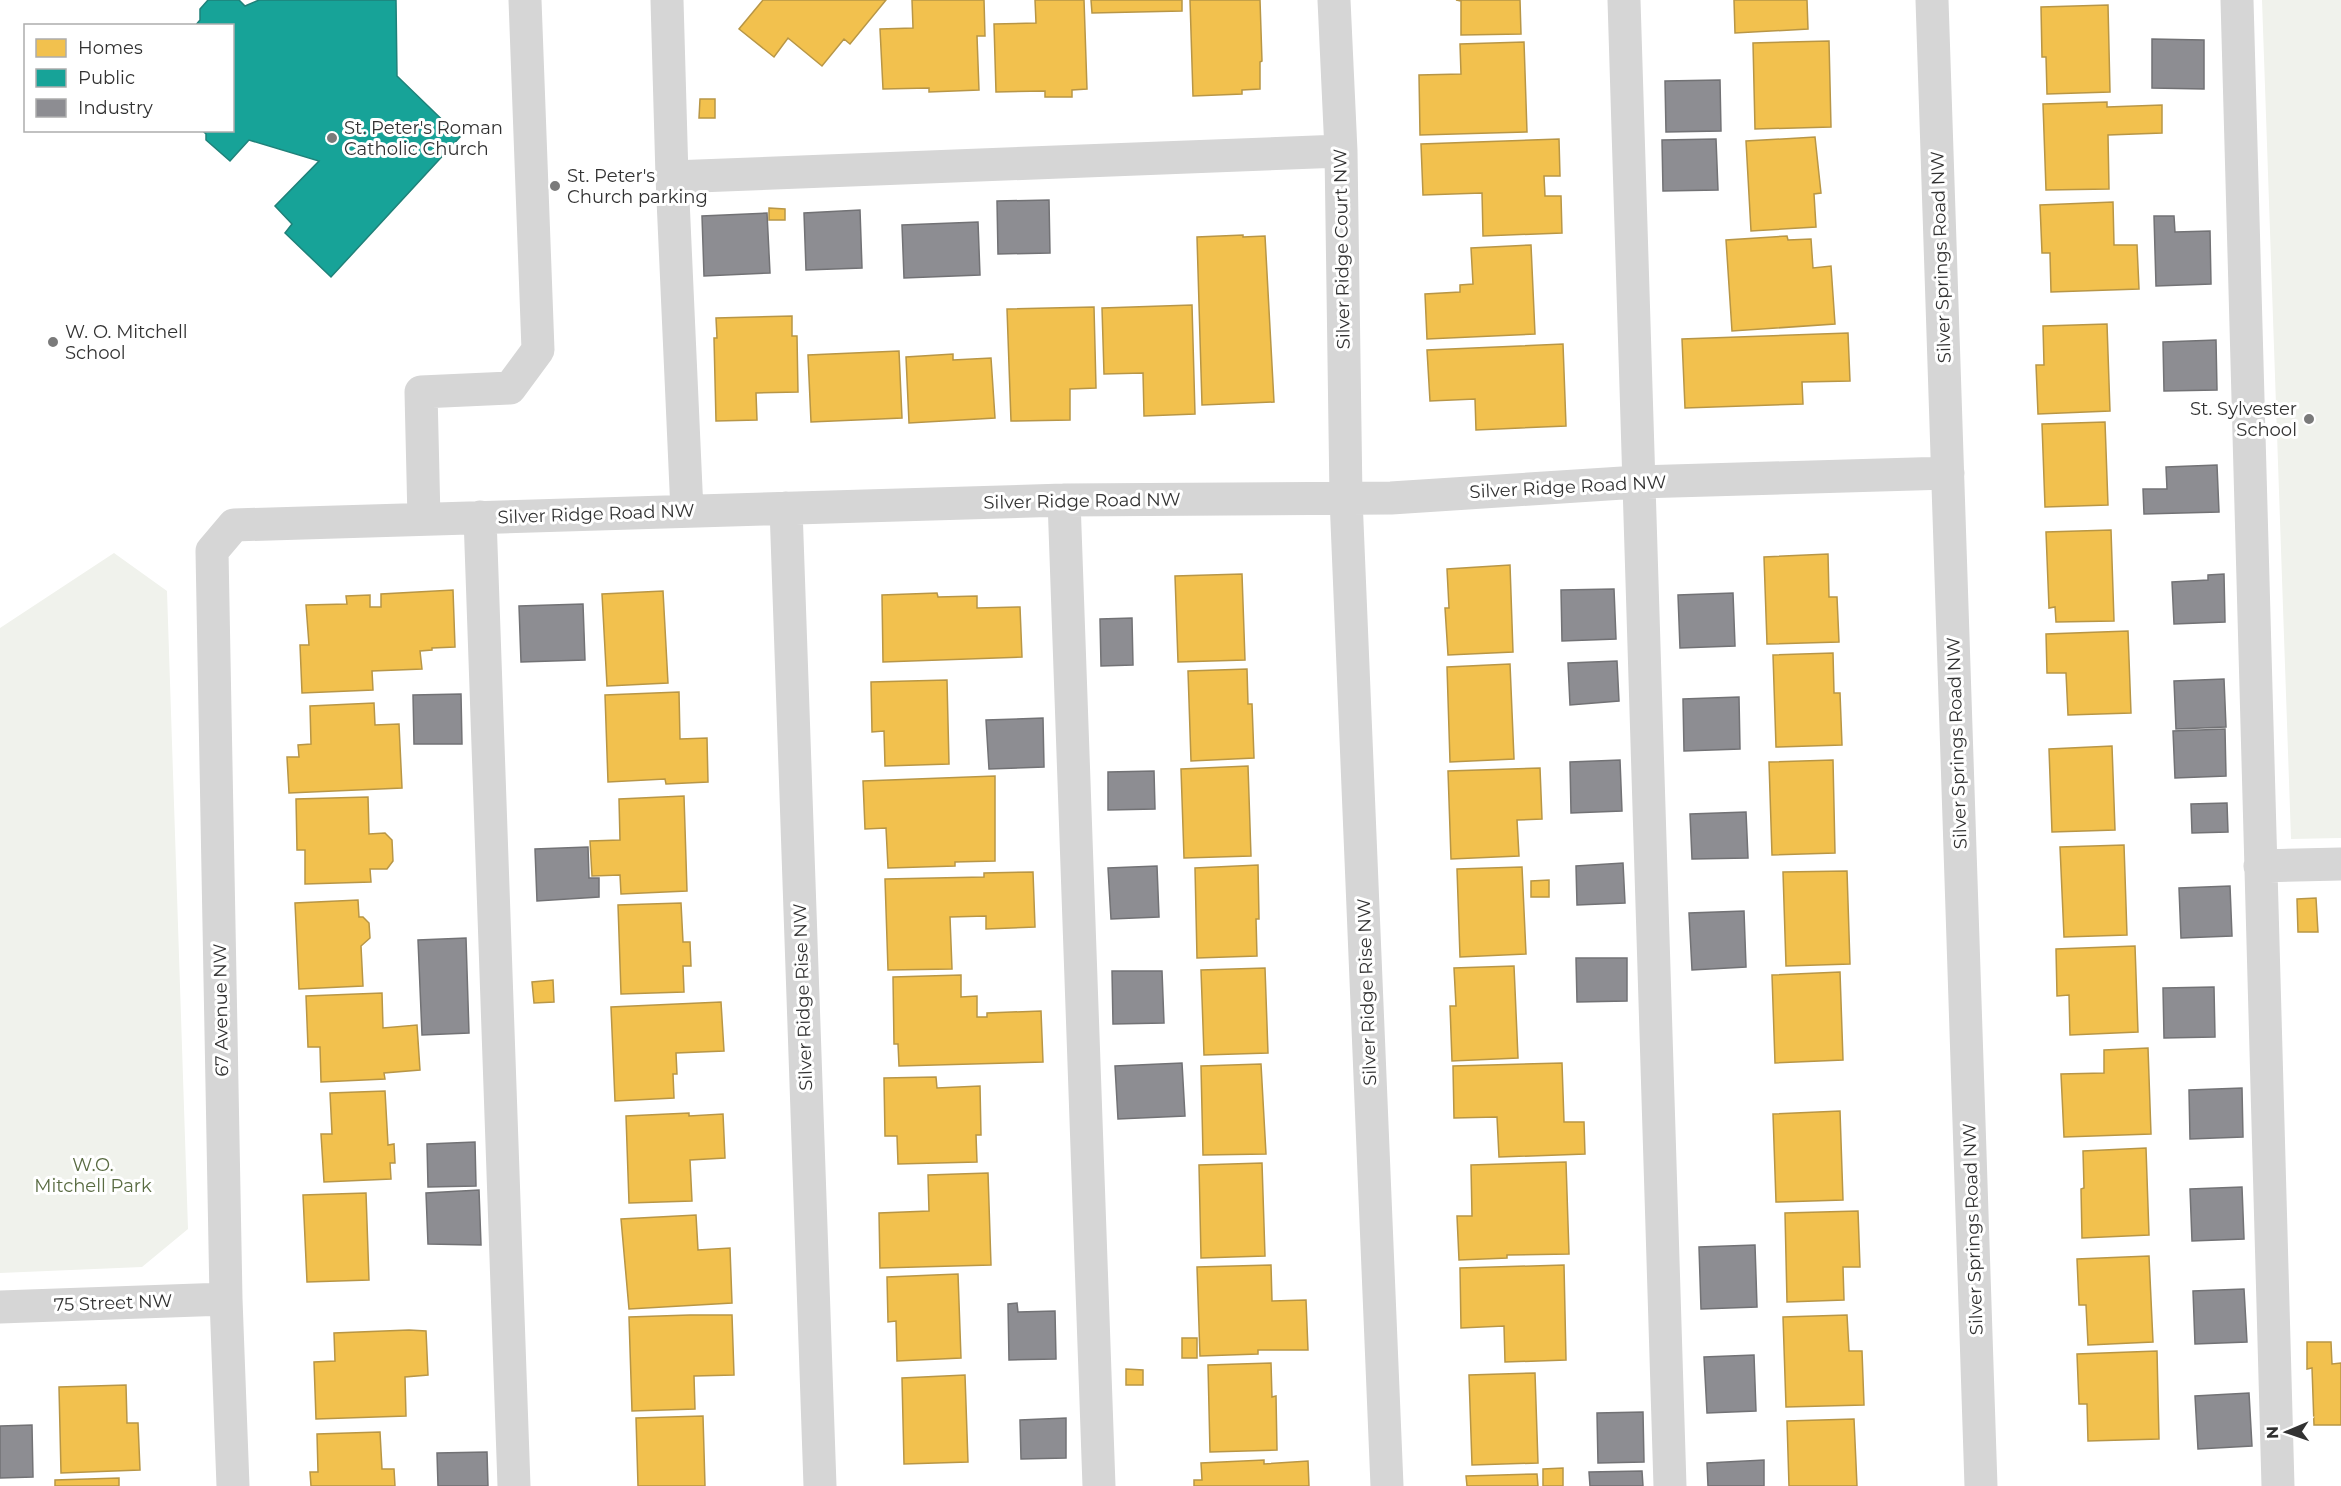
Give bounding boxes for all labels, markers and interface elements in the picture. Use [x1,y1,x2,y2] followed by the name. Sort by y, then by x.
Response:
[24,24,234,132] legend
[78,37,143,59] text: Homes
[78,67,135,89] text: Public
[78,97,153,119] text: Industry
[344,117,503,160] place label: St. Peter's Roman Catholic Church
[325,131,339,145] marker: St. Peter's Roman Catholic Church
[1329,149,1355,349] street label: Silver Ridge Court NW
[1926,150,1956,364] street label: Silver Springs Road NW
[567,165,708,208] place label: St. Peter's Church parking
[548,179,562,193] marker: St. Peter's Church parking
[65,321,188,364] place label: W. O. Mitchell School
[46,335,60,349] marker: W. O. Mitchell School
[2190,398,2297,441] place label: St. Sylvester School
[2302,412,2316,426] marker: St. Sylvester School
[1469,471,1667,503] street label: Silver Ridge Road NW
[983,488,1181,514] street label: Silver Ridge Road NW
[497,500,695,528] street label: Silver Ridge Road NW
[1942,636,1972,850] street label: Silver Springs Road NW
[1353,898,1381,1086] street label: Silver Ridge Rise NW
[789,903,817,1091] street label: Silver Ridge Rise NW
[209,943,233,1077] street label: 67 Avenue NW
[1958,1122,1988,1336] street label: Silver Springs Road NW
[34,1154,152,1197] park label: W.O. Mitchell Park
[53,1290,173,1316] street label: 75 Street NW
[2257,1402,2317,1462] north arrow
[2263,1426,2282,1439] text: N

